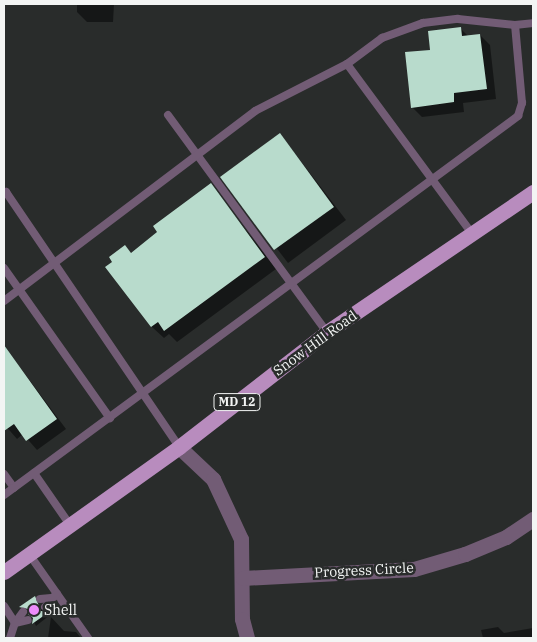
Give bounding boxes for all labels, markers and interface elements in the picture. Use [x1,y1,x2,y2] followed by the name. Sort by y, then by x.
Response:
[270,307,360,379] street label: Snow Hill Road
[213,392,261,412] road number: MD 12
[314,559,414,581] street label: Progress Circle
[44,602,77,618] place label: Shell
[28,604,40,616] marker: Shell

